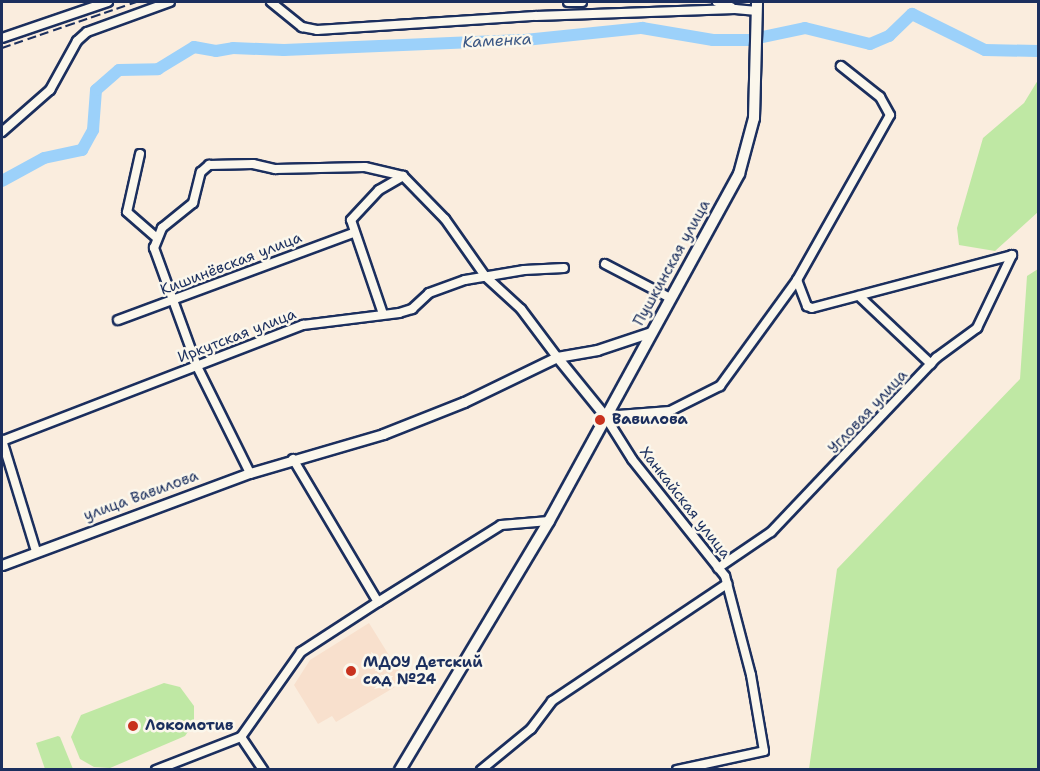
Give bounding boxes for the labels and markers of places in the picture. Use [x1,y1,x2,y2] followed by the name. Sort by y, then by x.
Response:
[612,411,688,429] place label: Вавилова
[593,413,607,427] marker: Вавилова
[363,653,483,688] place label: МДОУ Детский сад №24
[344,664,358,678] marker: МДОУ Детский сад №24
[145,717,233,735] place label: Локомотив
[126,719,140,733] marker: Локомотив

